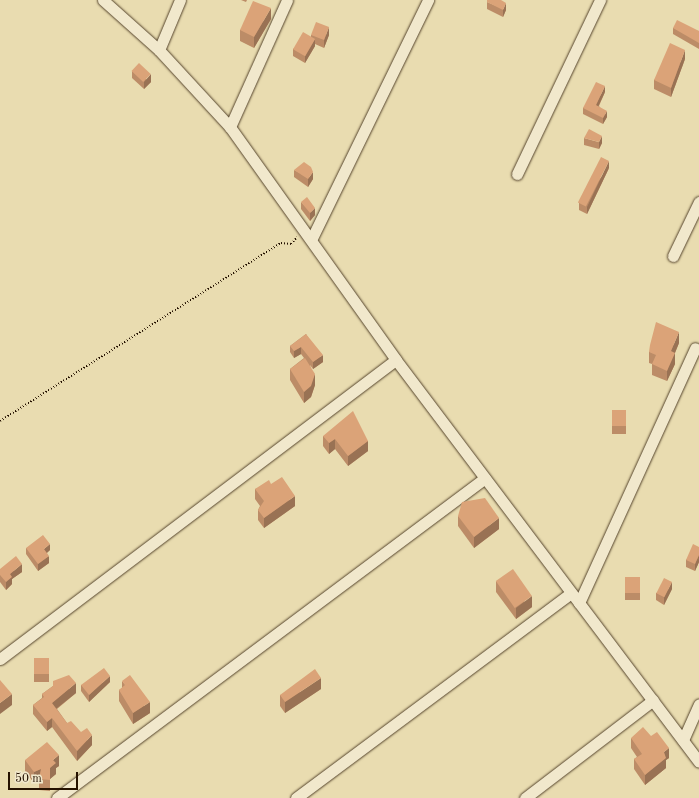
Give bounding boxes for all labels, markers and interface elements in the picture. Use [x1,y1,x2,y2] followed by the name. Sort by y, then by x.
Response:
[10,764,80,790] scale bar
[15,773,42,785] text: 50 m

